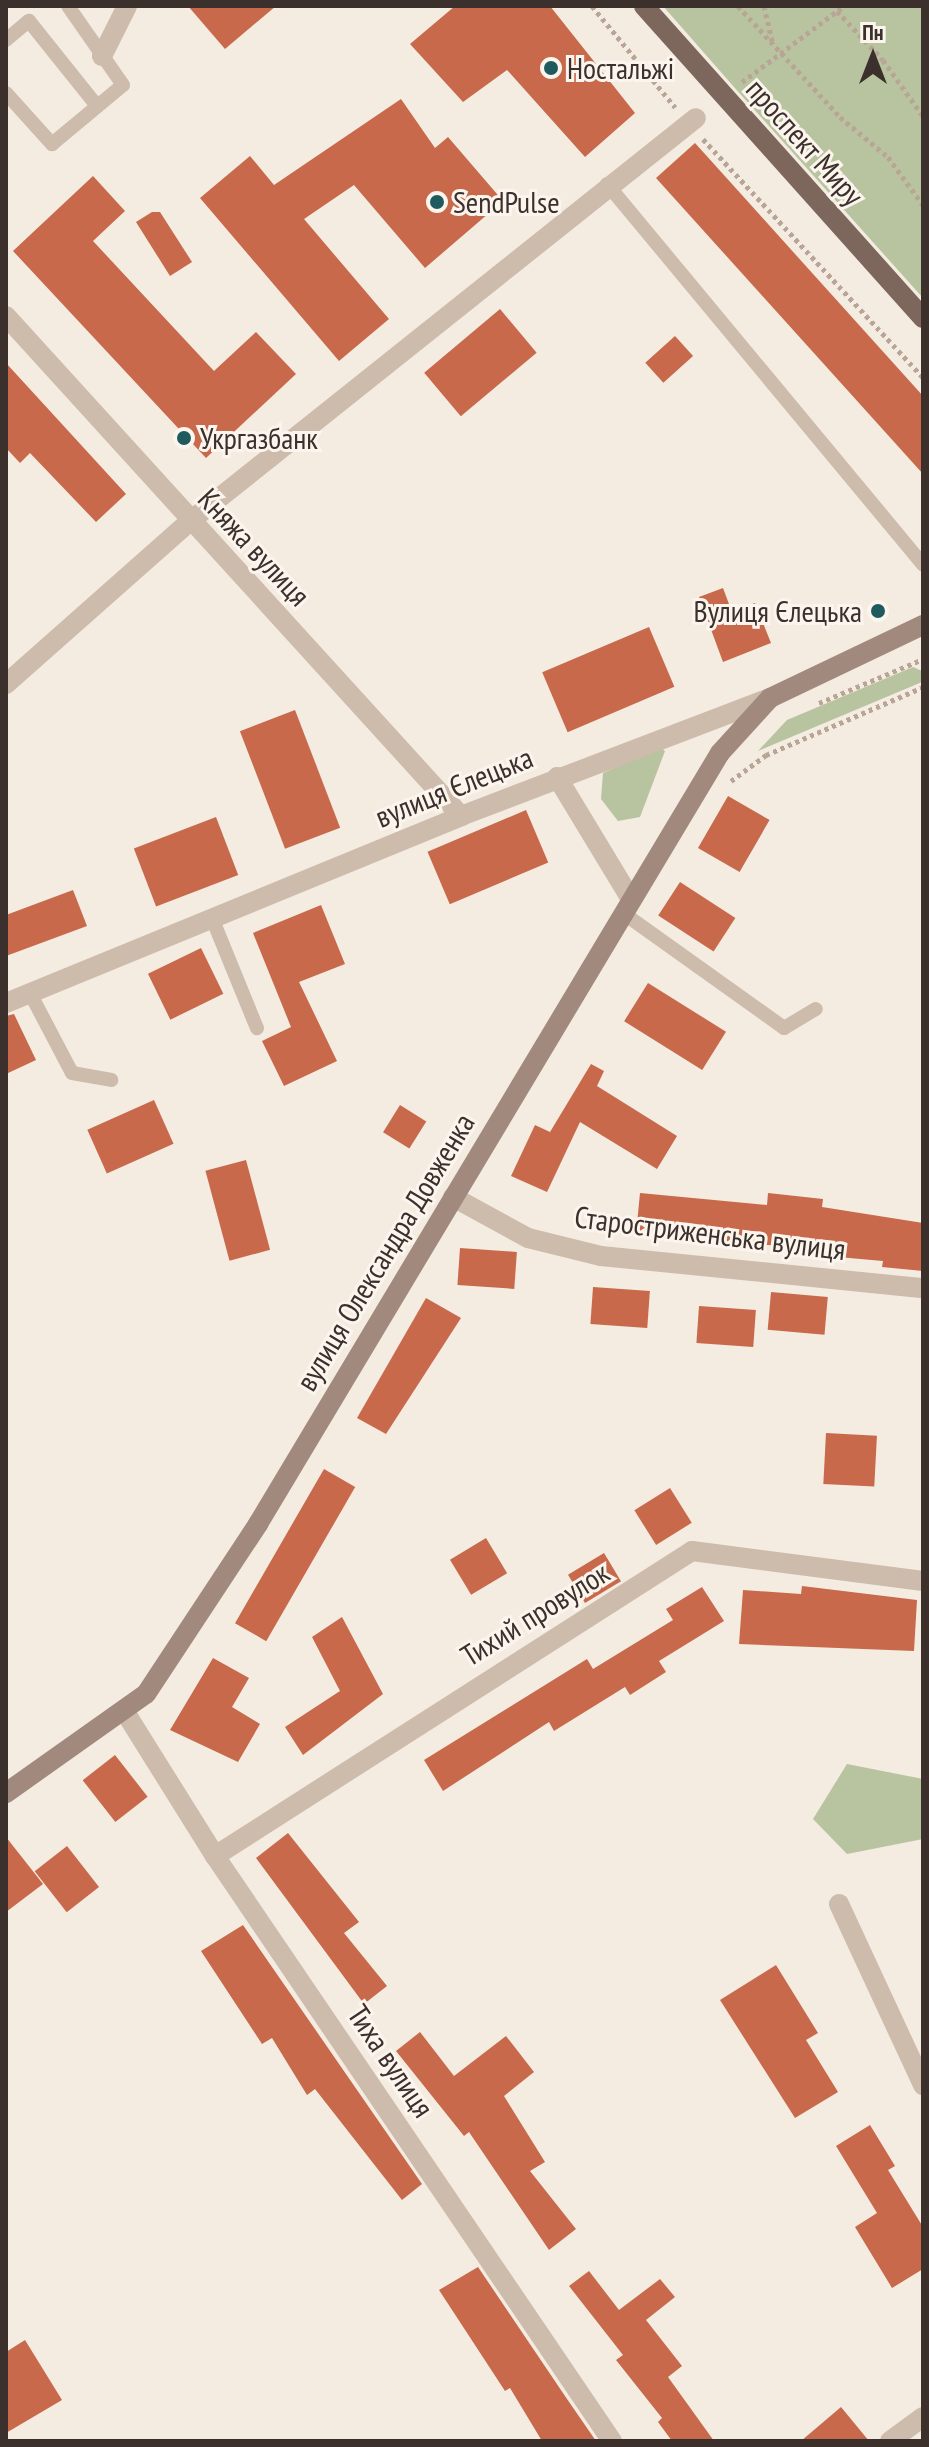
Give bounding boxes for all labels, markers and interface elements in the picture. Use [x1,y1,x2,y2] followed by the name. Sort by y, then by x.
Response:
[833,16,913,96] north arrow
[862,18,884,46] text: Пн
[567,50,674,86] place label: Ностальжі
[542,59,560,77] marker: Ностальжі
[739,71,871,213] street label: проспект Миру
[453,184,560,220] place label: SendPulse
[428,193,446,211] marker: SendPulse
[200,420,318,456] place label: Укргазбанк
[175,429,193,447] marker: Укргазбанк
[191,481,317,613] street label: Княжа вулиця
[694,593,862,629] place label: Вулиця Єлецька
[869,602,887,620] marker: Вулиця Єлецька
[370,739,538,835] street label: вулиця Єлецька
[288,1107,482,1397] street label: вулиця Олександра Довженка
[573,1199,847,1267] street label: Старостриженська вулиця
[454,1554,616,1674] street label: Тихий провулок
[340,1998,442,2124] street label: Тиха вулиця

